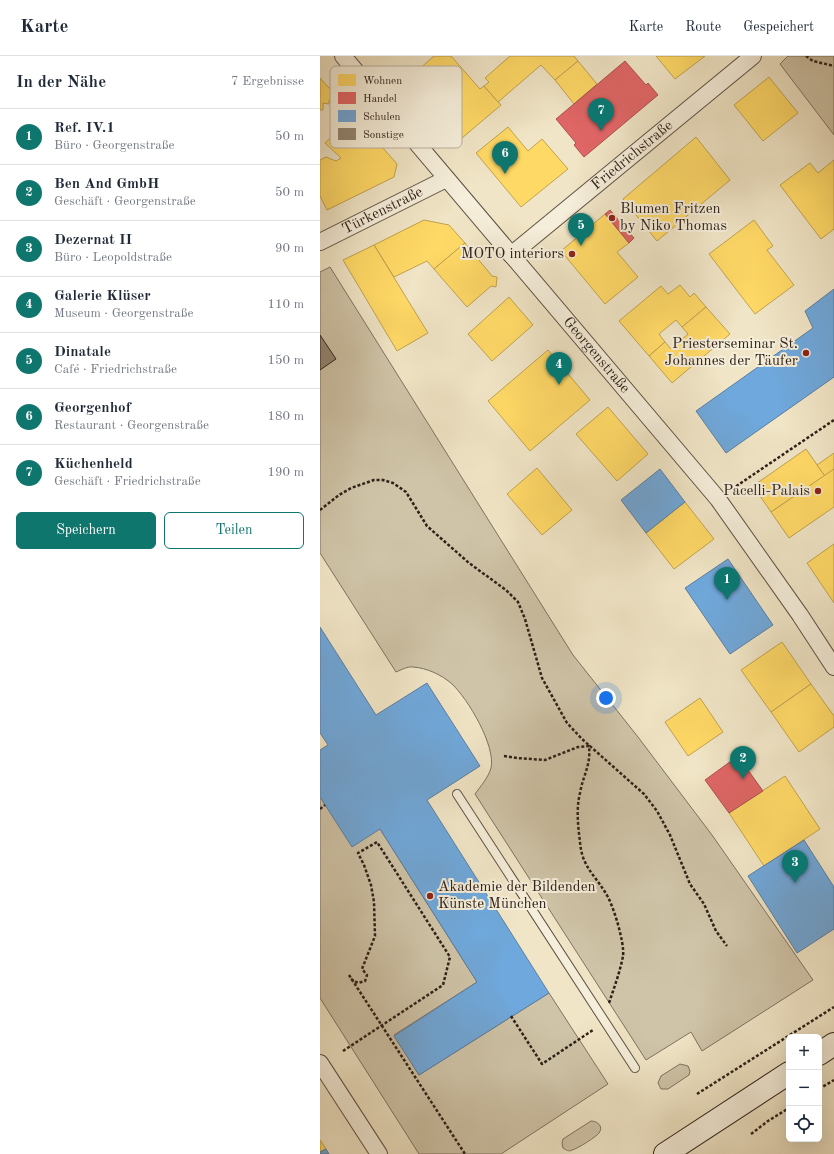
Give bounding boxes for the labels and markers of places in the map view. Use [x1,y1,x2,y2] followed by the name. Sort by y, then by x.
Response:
[588,98,614,131] pin: 7
[492,141,518,174] pin: 6
[620,202,727,234] place label: Blumen Fritzen by Niko Thomas
[568,213,594,246] pin: 5
[607,213,617,223] marker: Blumen Fritzen by Niko Thomas
[461,247,564,262] place label: MOTO interiors
[567,249,577,259] marker: MOTO interiors
[664,337,798,369] place label: Priesterseminar St. Johannes der Täufer
[801,348,811,358] marker: Priesterseminar St. Johannes der Täufer
[546,352,572,385] pin: 4
[723,484,810,499] place label: Pacelli-Palais
[813,486,823,496] marker: Pacelli-Palais
[714,567,740,600] pin: 1
[730,746,756,779] pin: 2
[782,850,808,883] pin: 3
[438,880,596,912] place label: Akademie der Bildenden Künste München
[425,891,435,901] marker: Akademie der Bildenden Künste München

